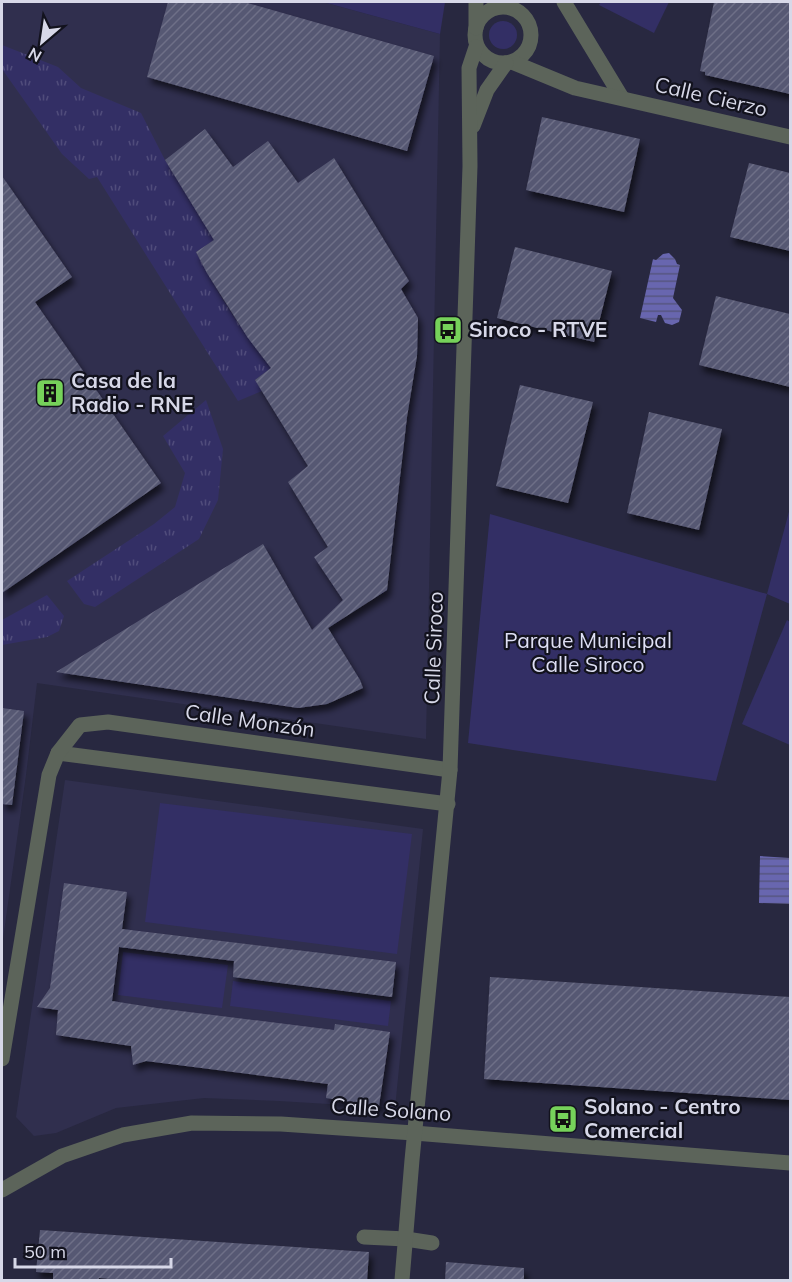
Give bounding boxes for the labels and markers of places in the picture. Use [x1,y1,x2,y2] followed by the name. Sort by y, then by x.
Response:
[432,314,464,346] bus stop icon: Siroco - RTVE
[469,316,607,342] place label: Siroco - RTVE
[71,367,193,417] place label: Casa de la Radio - RNE
[34,377,66,409] building icon: Casa de la Radio - RNE
[584,1093,741,1143] place label: Solano - Centro Comercial
[547,1103,579,1135] bus stop icon: Solano - Centro Comercial

